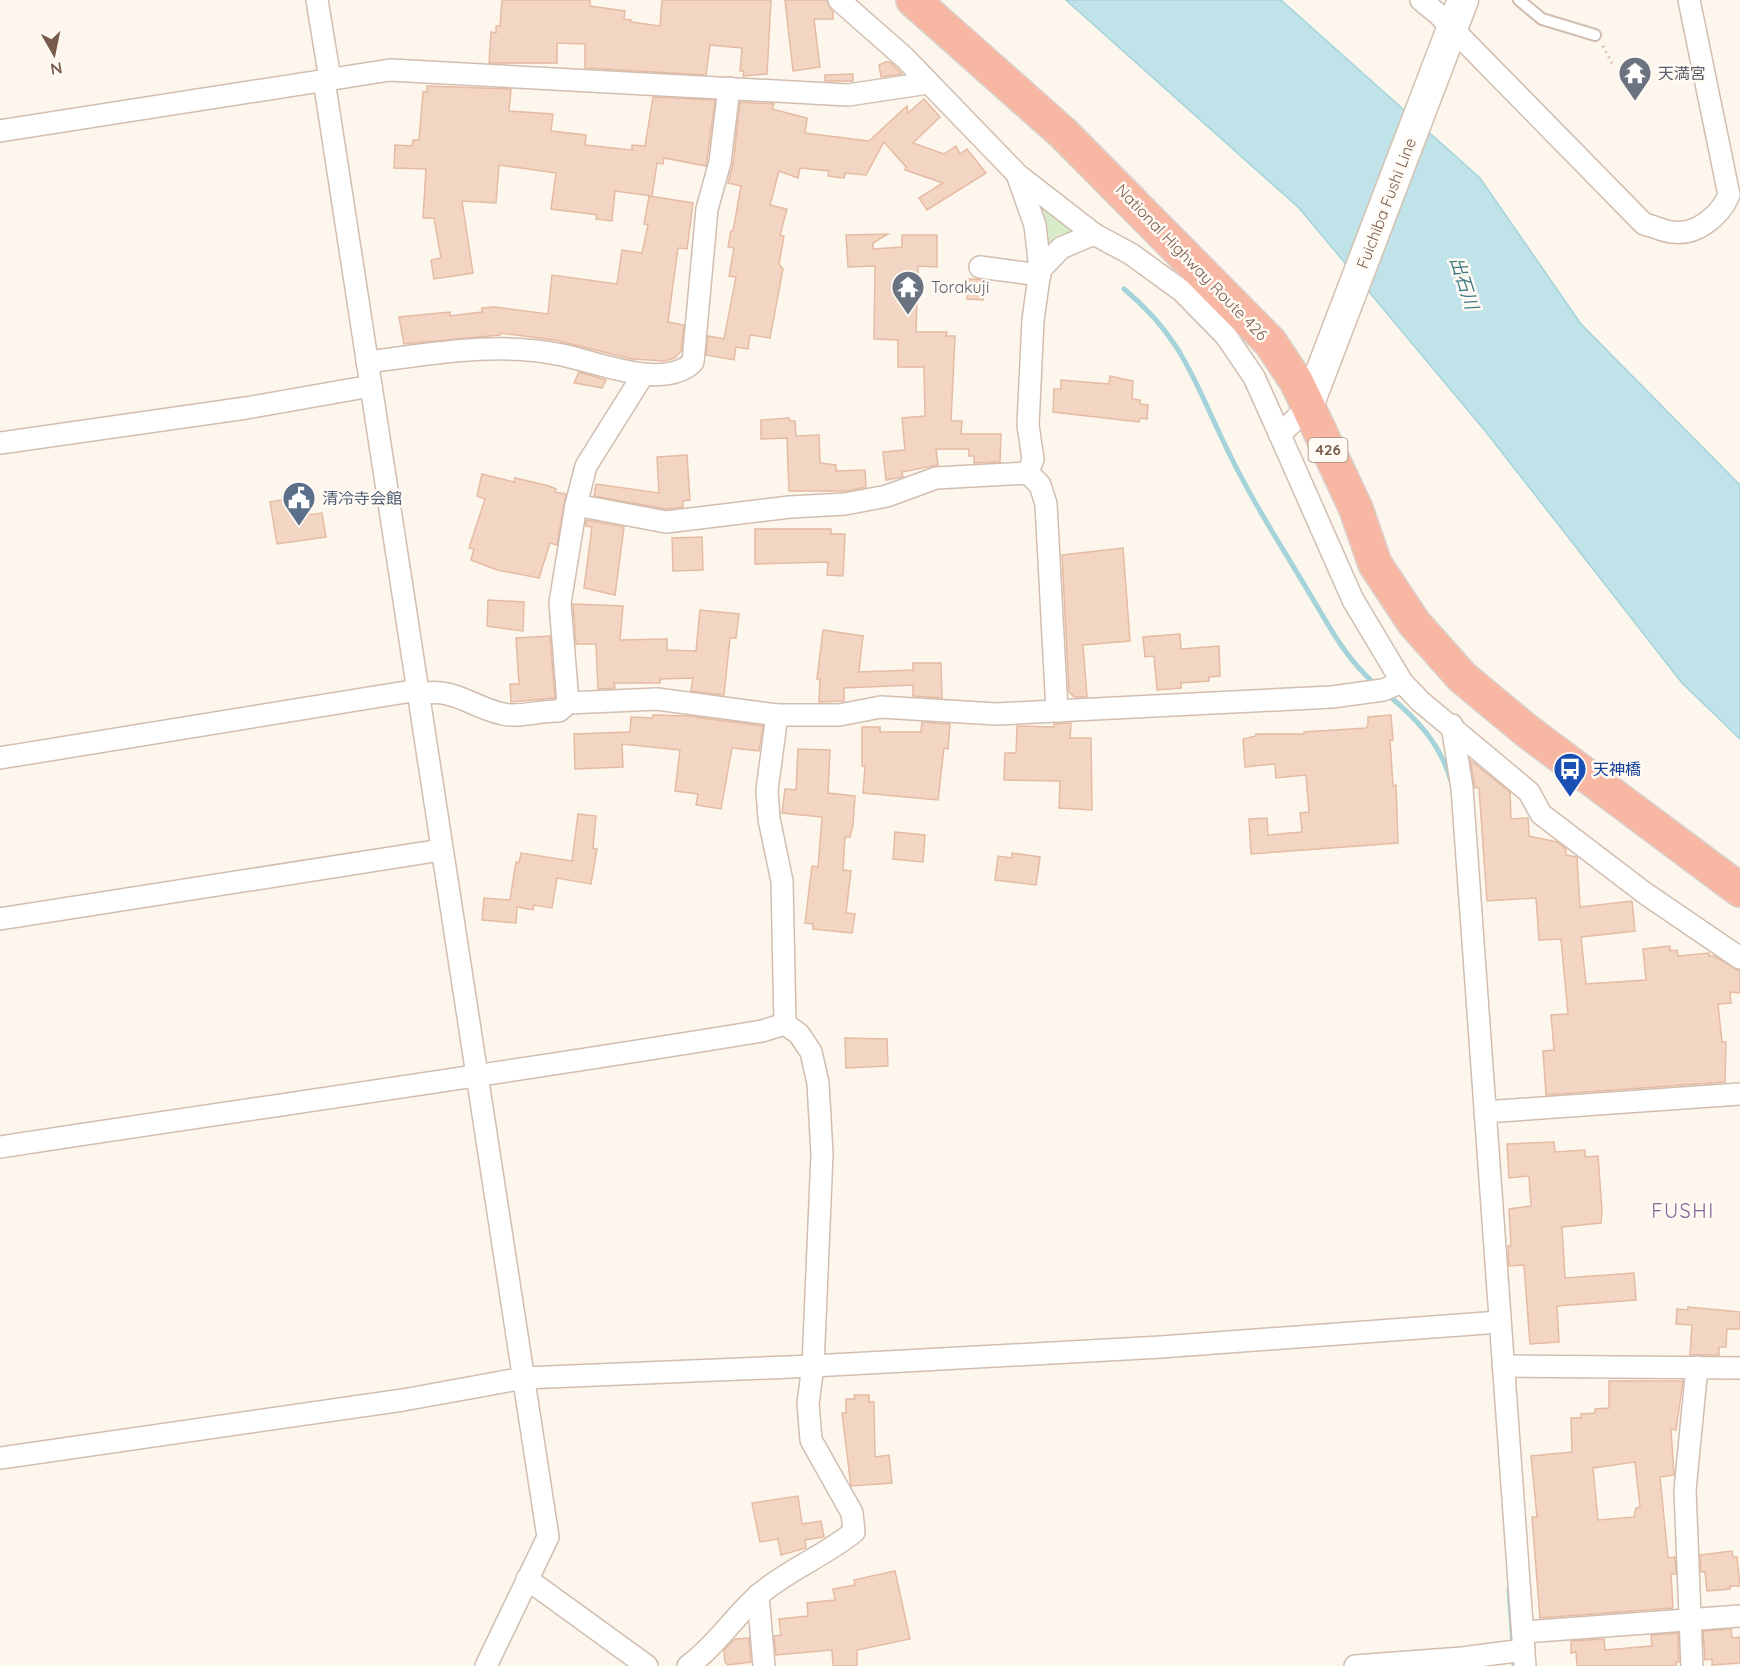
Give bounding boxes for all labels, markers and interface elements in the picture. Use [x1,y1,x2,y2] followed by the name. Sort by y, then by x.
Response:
[24,24,84,84] north arrow
[1617,55,1653,102] temple icon: 天満宮
[49,58,64,80] text: N
[1658,63,1706,83] place label: 天満宮
[1352,135,1420,271] street label: Fuichiba Fushi Line
[1112,179,1272,345] street label: National Highway Route 426
[1445,254,1484,314] water label: 出石川
[890,269,926,316] temple icon: Torakuji
[931,277,989,297] place label: Torakuji
[1308,438,1348,462] road number: 426
[281,480,317,527] public building icon: 清冷寺会館
[322,488,402,508] place label: 清冷寺会館
[1552,751,1588,798] bus stop icon: 天神橋
[1593,759,1641,779] place label: 天神橋
[1651,1198,1715,1223] district label: FUSHI

